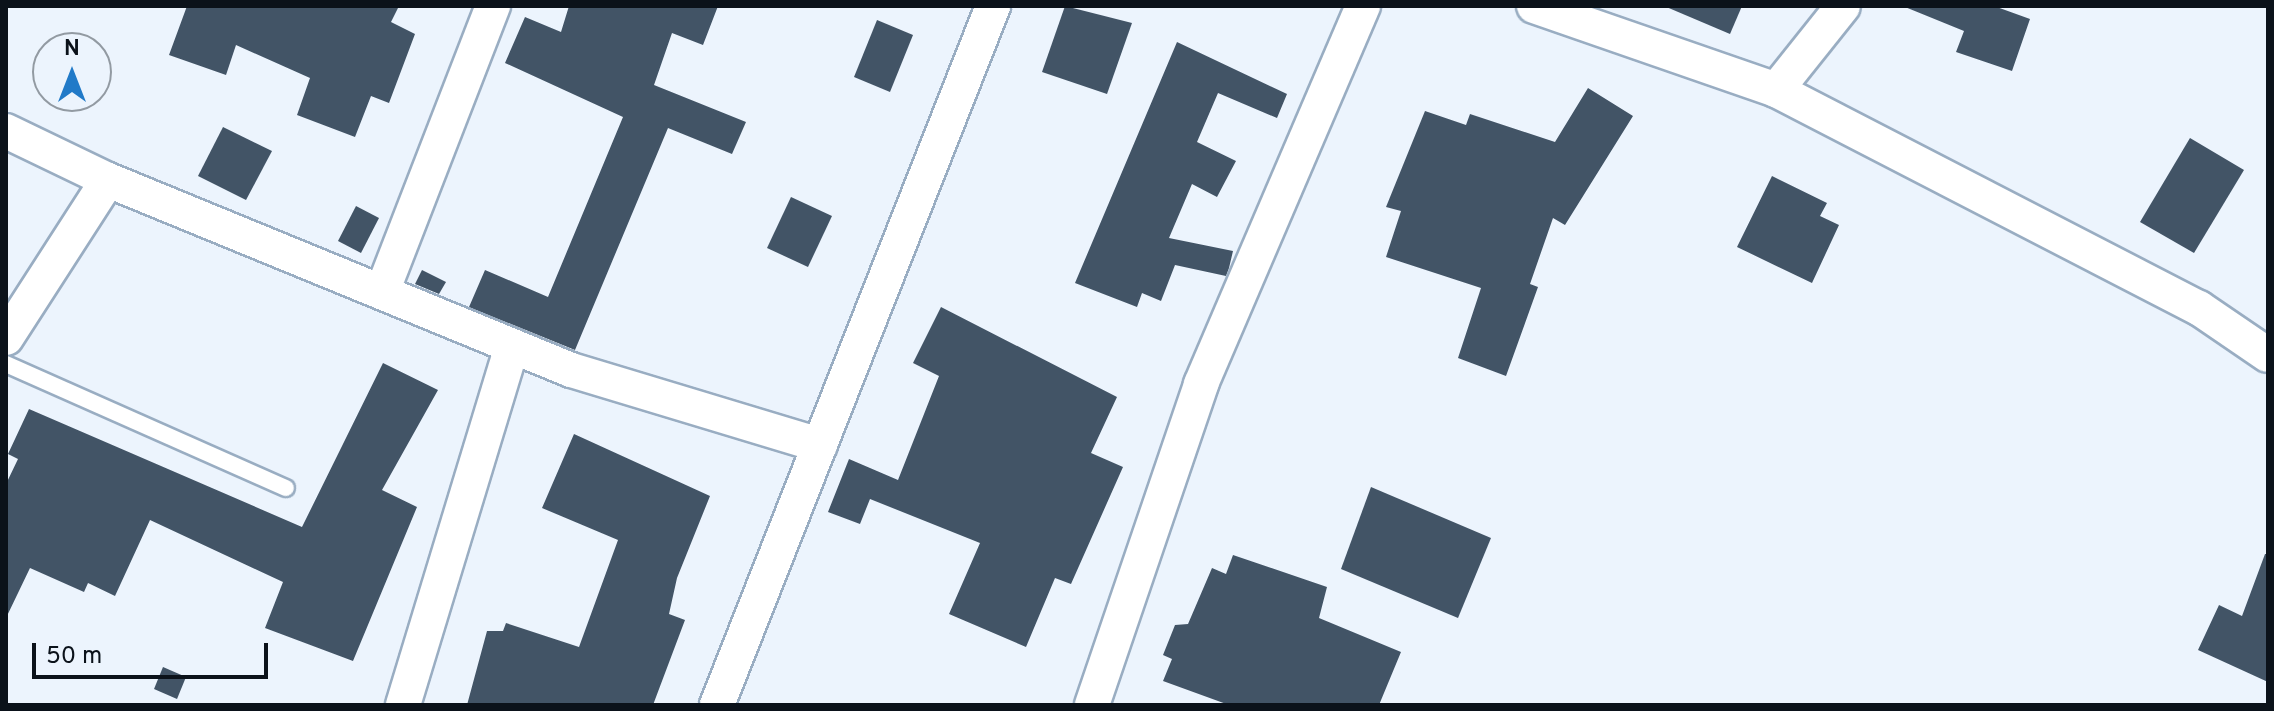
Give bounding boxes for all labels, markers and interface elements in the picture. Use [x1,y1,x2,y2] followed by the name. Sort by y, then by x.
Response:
[32,32,112,112] north arrow
[64,36,80,63] text: N
[36,627,272,677] scale bar
[46,642,102,672] text: 50 m

